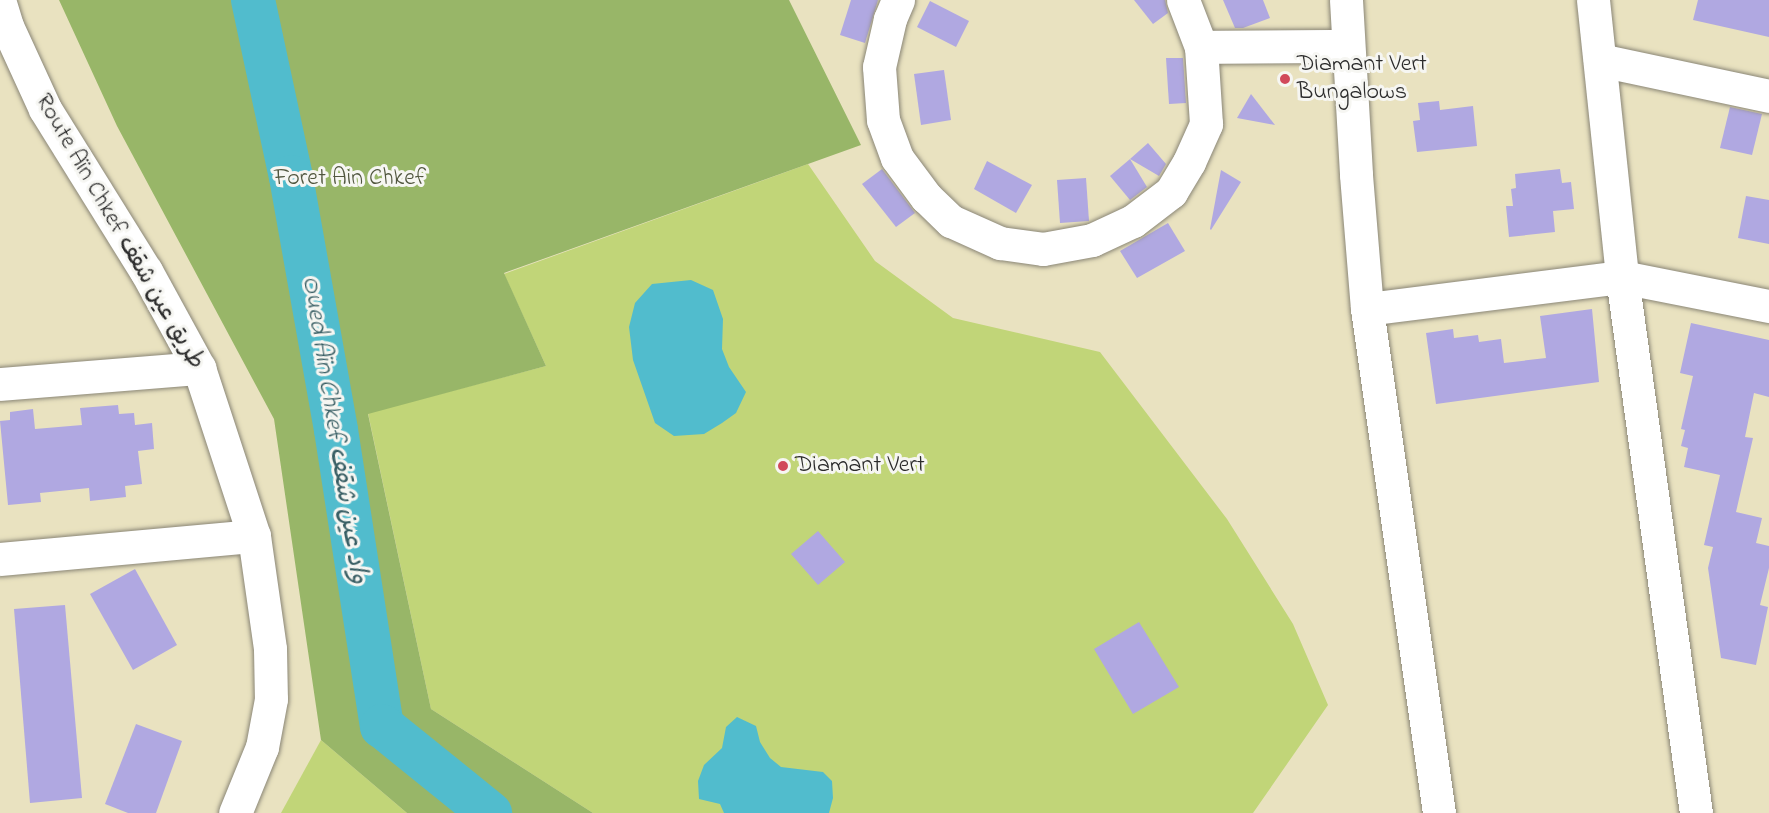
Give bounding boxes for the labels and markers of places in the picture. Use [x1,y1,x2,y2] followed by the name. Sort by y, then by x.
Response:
[1297,51,1427,107] place label: Diamant Vert Bungalows
[1278,72,1292,86] marker: Diamant Vert Bungalows
[795,452,925,480] place label: Diamant Vert
[776,459,790,473] marker: Diamant Vert

